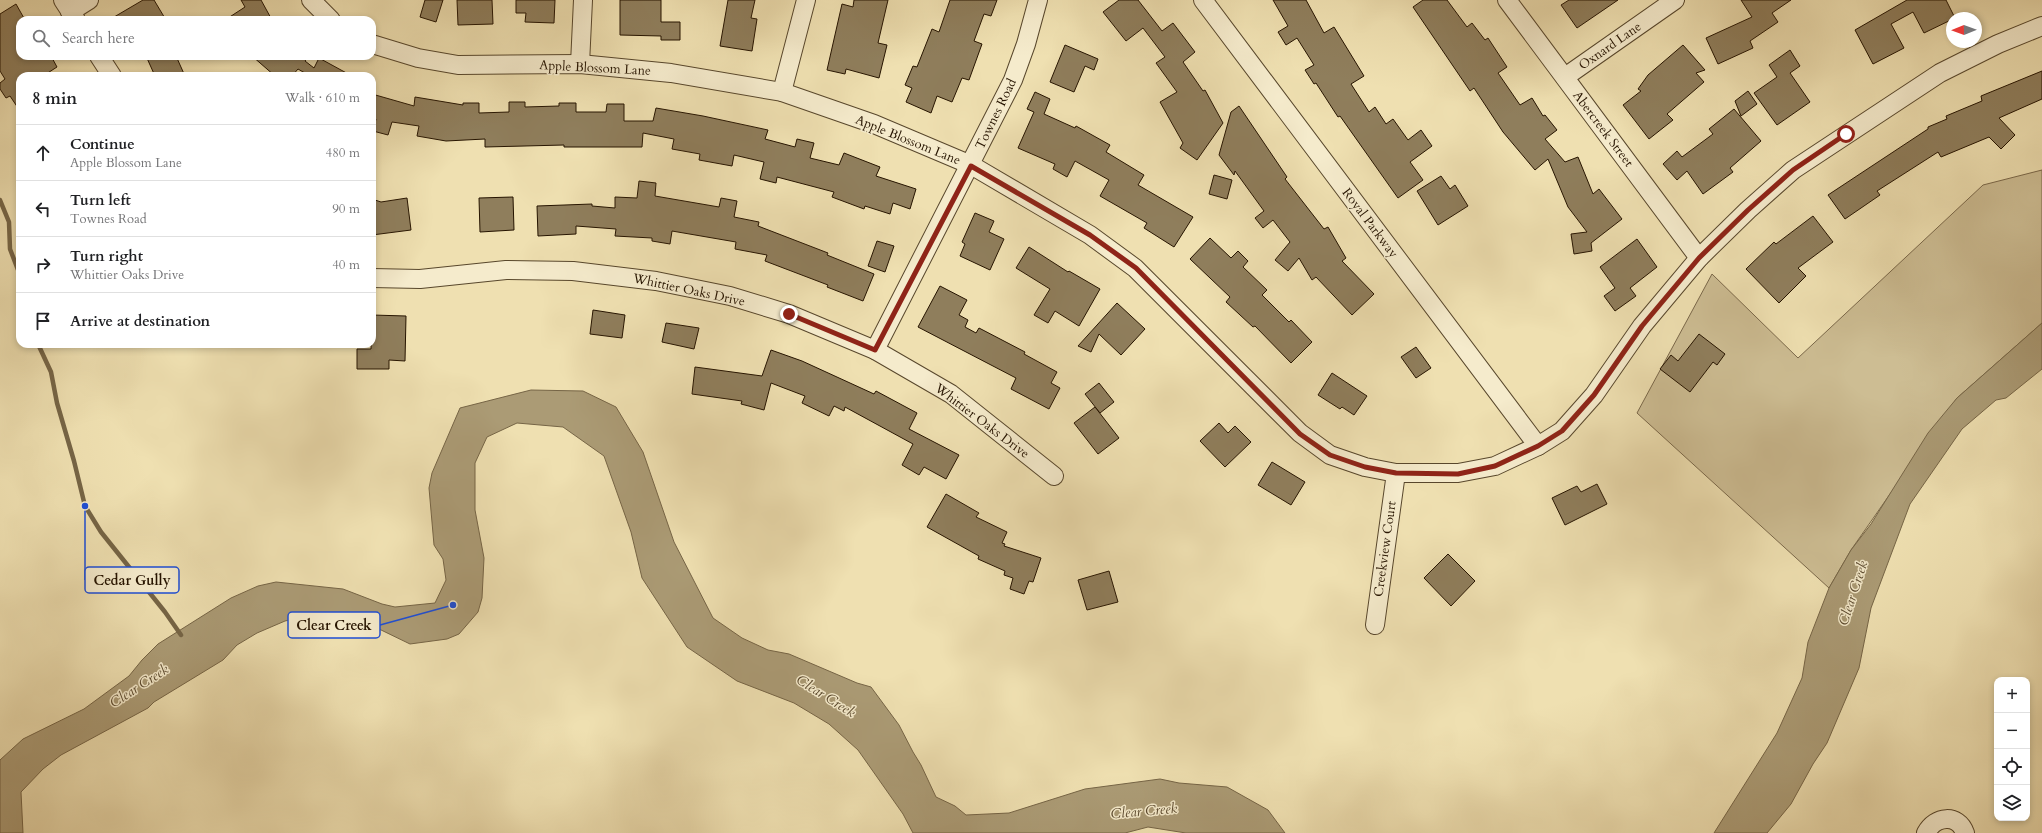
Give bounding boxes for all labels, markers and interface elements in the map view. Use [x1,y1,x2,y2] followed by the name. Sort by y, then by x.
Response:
[1946,12,1982,48] north arrow
[16,16,376,60] search box
[1575,18,1645,74] street label: Oxnard Lane
[30,27,52,49] icon: search
[62,28,135,48] text: Search here
[539,56,651,80] street label: Apple Blossom Lane
[971,76,1021,152] street label: Townes Road
[32,87,77,110] text: 8 min
[1568,87,1638,171] street label: Abercreek Street
[285,89,360,107] text: Walk · 610 m
[853,111,963,169] street label: Apple Blossom Lane
[1837,125,1855,143] route start
[70,134,135,154] text: Continue
[32,142,54,164] icon: ahead
[326,144,360,162] text: 480 m
[70,154,182,172] text: Apple Blossom Lane
[1338,184,1402,262] street label: Royal Parkway
[70,190,131,210] text: Turn left
[32,198,54,220] icon: left
[332,200,360,218] text: 90 m
[70,210,147,228] text: Townes Road
[70,246,143,266] text: Turn right
[32,254,54,276] icon: right
[332,256,360,274] text: 40 m
[70,266,184,284] text: Whittier Oaks Drive
[630,269,747,311] street label: Whittier Oaks Drive
[780,305,798,323] route end
[32,310,54,332] icon: arrive
[70,311,210,331] text: Arrive at destination
[930,379,1033,463] street label: Whittier Oaks Drive
[1369,500,1401,598] street label: Creekview Court
[1834,558,1872,628] water label: Clear Creek
[85,567,179,593] callout: Cedar Gully
[93,571,171,590] text: Cedar Gully
[288,612,380,638] callout: Clear Creek
[296,616,372,635] text: Clear Creek
[106,660,172,712] water label: Clear Creek
[793,670,859,722] water label: Clear Creek
[1994,677,2030,821] map controls
[1994,677,2030,713] button: +
[1994,713,2030,749] button: −
[1994,749,2030,785] button: locate
[1994,785,2030,821] button: layers
[1110,799,1178,823] water label: Clear Creek

